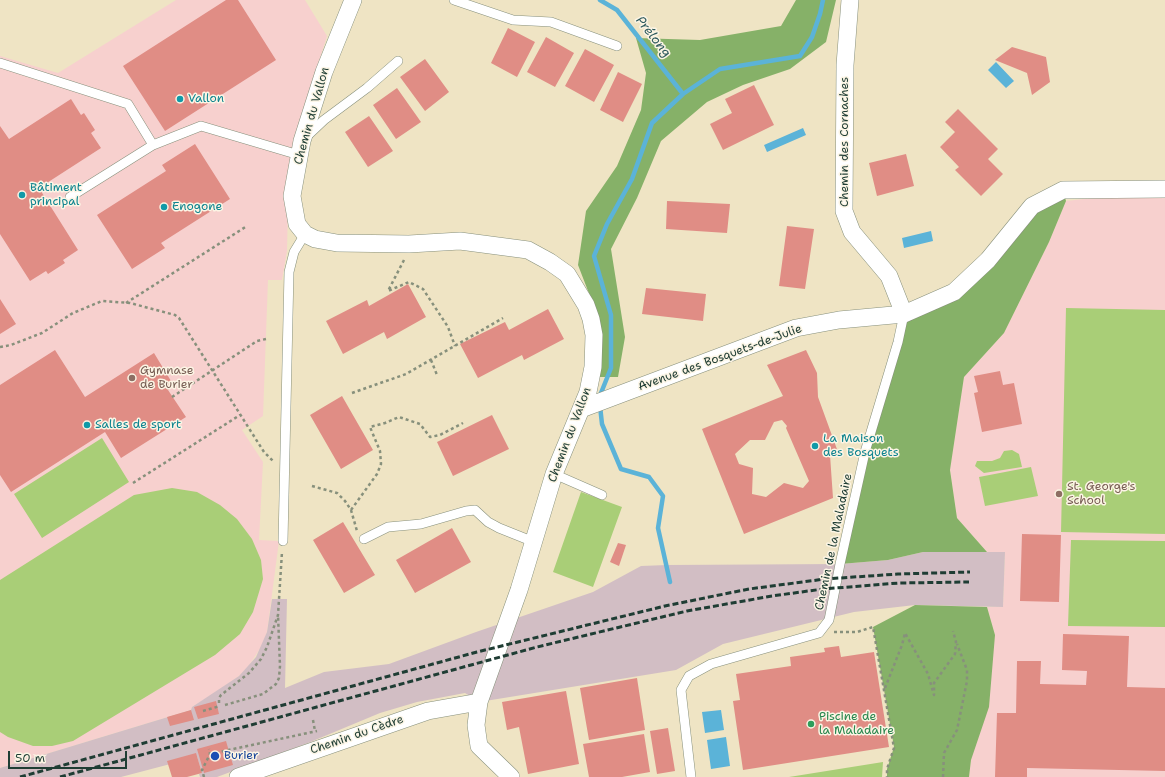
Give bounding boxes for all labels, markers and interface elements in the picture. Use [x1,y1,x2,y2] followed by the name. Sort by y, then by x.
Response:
[632,13,674,61] water label: Prélong
[291,66,333,166] street label: Chemin du Vallon
[838,77,852,207] street label: Chemin des Cornaches
[188,92,224,106] place label: Vallon
[175,94,185,104] marker: Vallon
[30,181,82,209] place label: Bâtiment principal
[17,190,27,200] marker: Bâtiment principal
[172,200,222,214] place label: Enogone
[159,202,169,212] marker: Enogone
[636,322,804,394] street label: Avenue des Bosquets-de-Julie
[140,364,194,392] place label: Gymnase de Burier
[127,373,137,383] marker: Gymnase de Burier
[545,385,595,485] street label: Chemin du Vallon
[95,418,181,432] place label: Salles de sport
[82,420,92,430] marker: Salles de sport
[823,432,899,460] place label: La Maison des Bosquets
[810,441,820,451] marker: La Maison des Bosquets
[812,472,856,612] street label: Chemin de la Maladaire
[1067,480,1136,508] place label: St. George's School
[1054,489,1064,499] marker: St. George's School
[819,710,894,738] place label: Piscine de la Maladaire
[308,712,406,758] street label: Chemin du Cèdre
[806,719,816,729] marker: Piscine de la Maladaire
[10,743,129,769] scale bar
[224,749,259,763] place label: Burier
[15,750,45,766] text: 50 m
[209,750,221,762] marker: Burier

